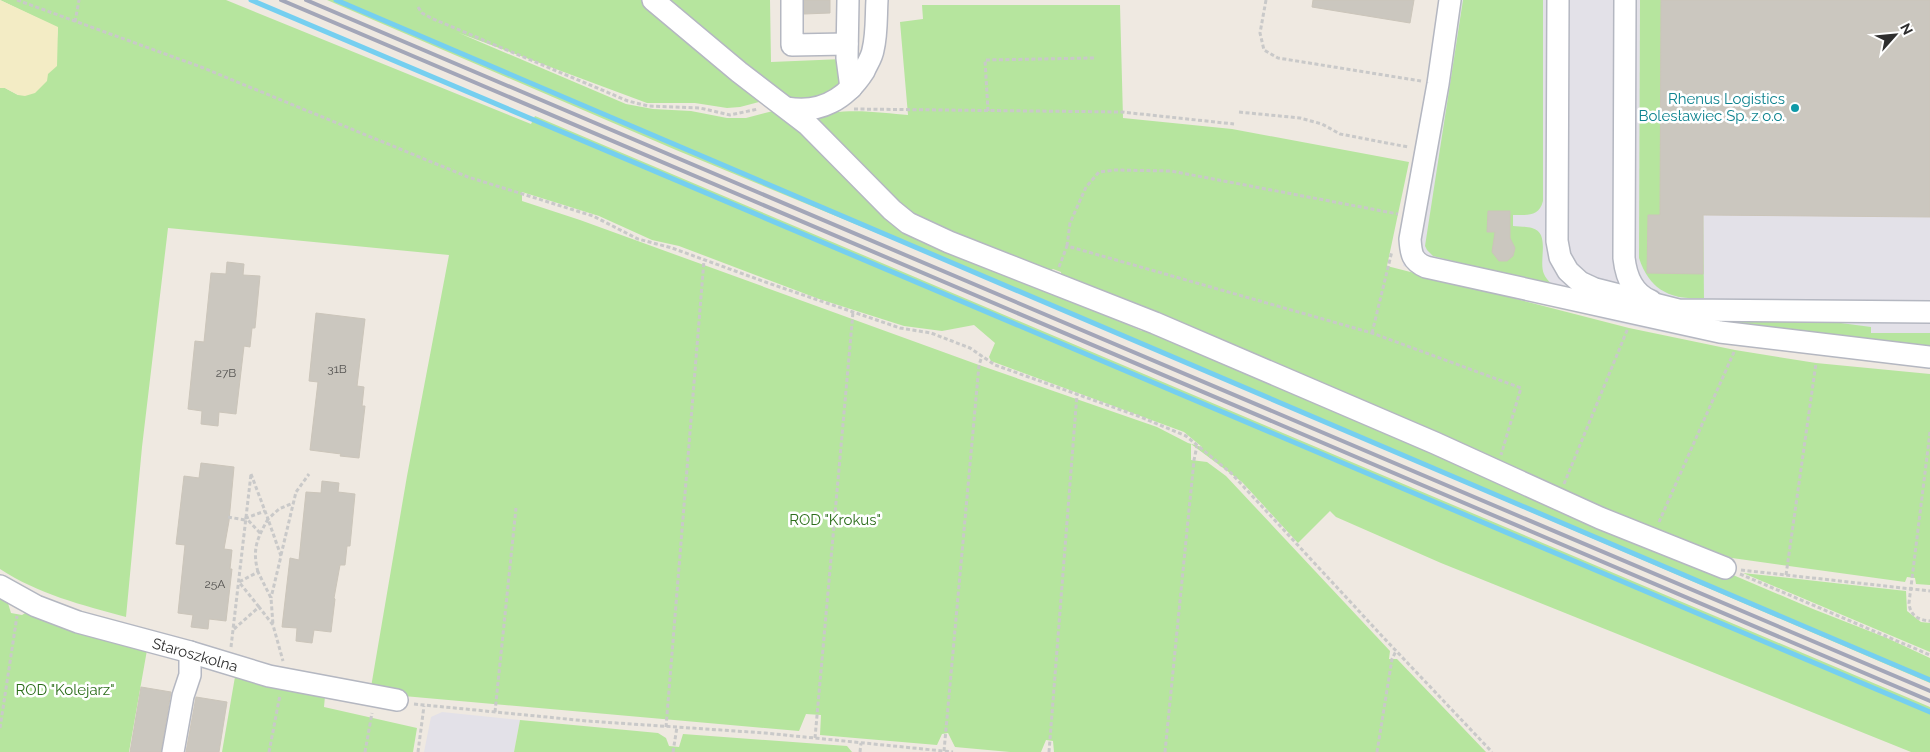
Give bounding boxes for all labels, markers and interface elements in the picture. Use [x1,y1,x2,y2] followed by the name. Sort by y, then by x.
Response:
[1870,10,1920,60] north arrow
[1897,21,1916,37] text: N
[1638,90,1785,125] place label: Rhenus Logistics Bolesławiec Sp. z o.o.
[1789,102,1801,114] marker: Rhenus Logistics Bolesławiec Sp. z o.o.
[327,362,347,376] house number: 31B
[216,366,236,380] house number: 27B
[789,511,881,529] park label: ROD "Krokus"
[205,577,225,591] house number: 25A
[150,634,240,676] street label: Staroszkolna
[15,681,115,699] park label: ROD "Kolejarz"

